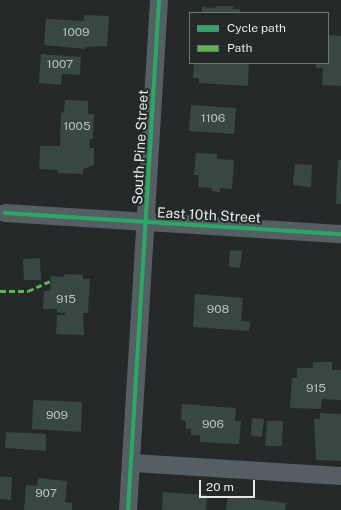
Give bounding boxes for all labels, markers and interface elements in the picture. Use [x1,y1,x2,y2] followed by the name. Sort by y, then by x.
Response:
[189,12,329,64] legend
[227,21,286,35] text: Cycle path
[63,26,89,40] house number: 1009
[227,41,253,55] text: Path
[47,58,73,72] house number: 1007
[129,89,151,205] street label: South Pine Street
[201,112,225,126] house number: 1106
[63,120,91,134] house number: 1005
[157,204,261,226] street label: East 10th Street
[56,293,76,307] house number: 915
[207,303,229,317] house number: 908
[306,382,326,396] house number: 915
[46,409,68,423] house number: 909
[202,418,224,432] house number: 906
[201,472,257,498] scale bar
[206,480,234,494] text: 20 m
[35,487,57,501] house number: 907

